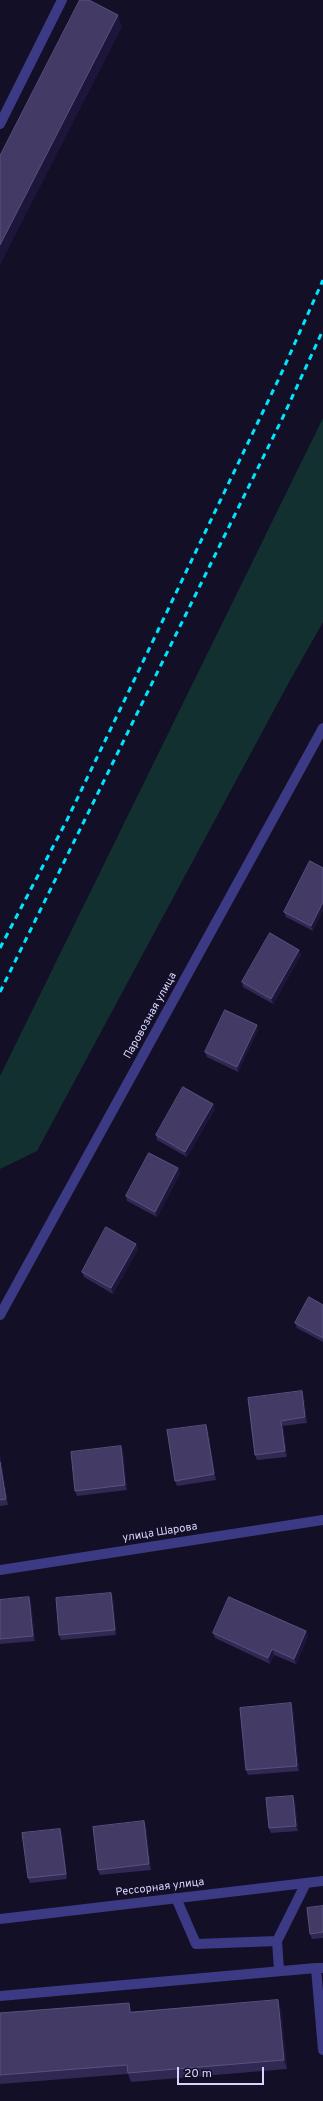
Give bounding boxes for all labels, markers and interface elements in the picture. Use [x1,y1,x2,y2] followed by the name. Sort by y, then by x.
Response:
[122,971,180,1061] street label: Паровозная улица
[122,1521,198,1545] street label: улица Шарова
[115,1876,205,1900] street label: Рессорная улица
[179,2059,266,2085] scale bar
[184,2066,212,2082] text: 20 m

